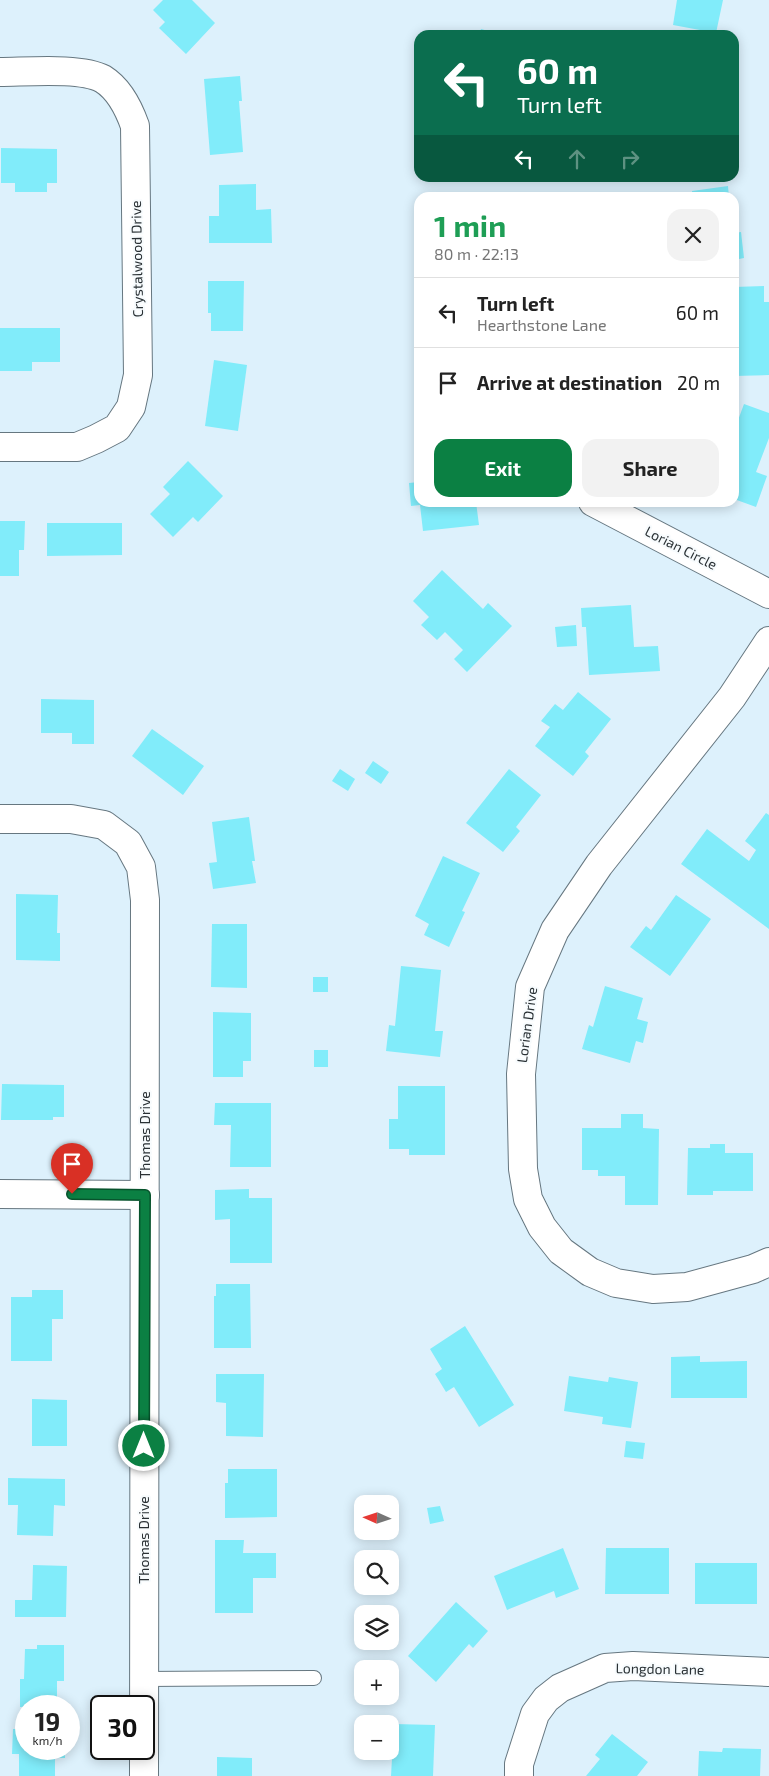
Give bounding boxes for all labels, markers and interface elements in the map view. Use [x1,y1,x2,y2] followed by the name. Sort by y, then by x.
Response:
[517,49,598,91] text: 60 m
[434,50,499,115] icon: left
[517,91,602,117] text: Turn left
[510,145,538,173] icon: left
[563,145,591,173] icon: ahead
[616,145,644,173] icon: right
[127,200,146,318] street label: Crystalwood Drive
[434,207,506,243] text: 1 min
[667,209,719,261] button: close
[434,244,519,263] text: 80 m · 22:13
[477,292,554,315] text: Turn left
[434,299,462,327] icon: left
[676,301,719,324] text: 60 m
[477,315,607,334] text: Hearthstone Lane
[434,369,462,397] icon: arrive
[477,371,662,394] text: Arrive at destination
[677,371,720,394] text: 20 m
[434,439,572,497] button: Exit
[582,439,719,497] button: Share
[642,522,720,573] street label: Lorian Circle
[513,986,540,1064] street label: Lorian Drive
[136,1091,153,1179] street label: Thomas Drive
[51,1143,93,1194] pin
[58,1150,86,1178] icon: arrive
[117,1419,169,1471] position arrow
[354,1495,399,1540] north arrow
[354,1495,399,1760] map controls
[135,1496,152,1584] street label: Thomas Drive
[354,1550,399,1595] button: search
[354,1605,399,1650] button: layers
[615,1659,705,1678] street label: Longdon Lane
[354,1660,399,1705] button: +
[90,1695,155,1760] speed limit sign: 30
[35,1706,60,1736] text: 19
[354,1715,399,1760] button: −
[33,1733,62,1747] text: km/h

